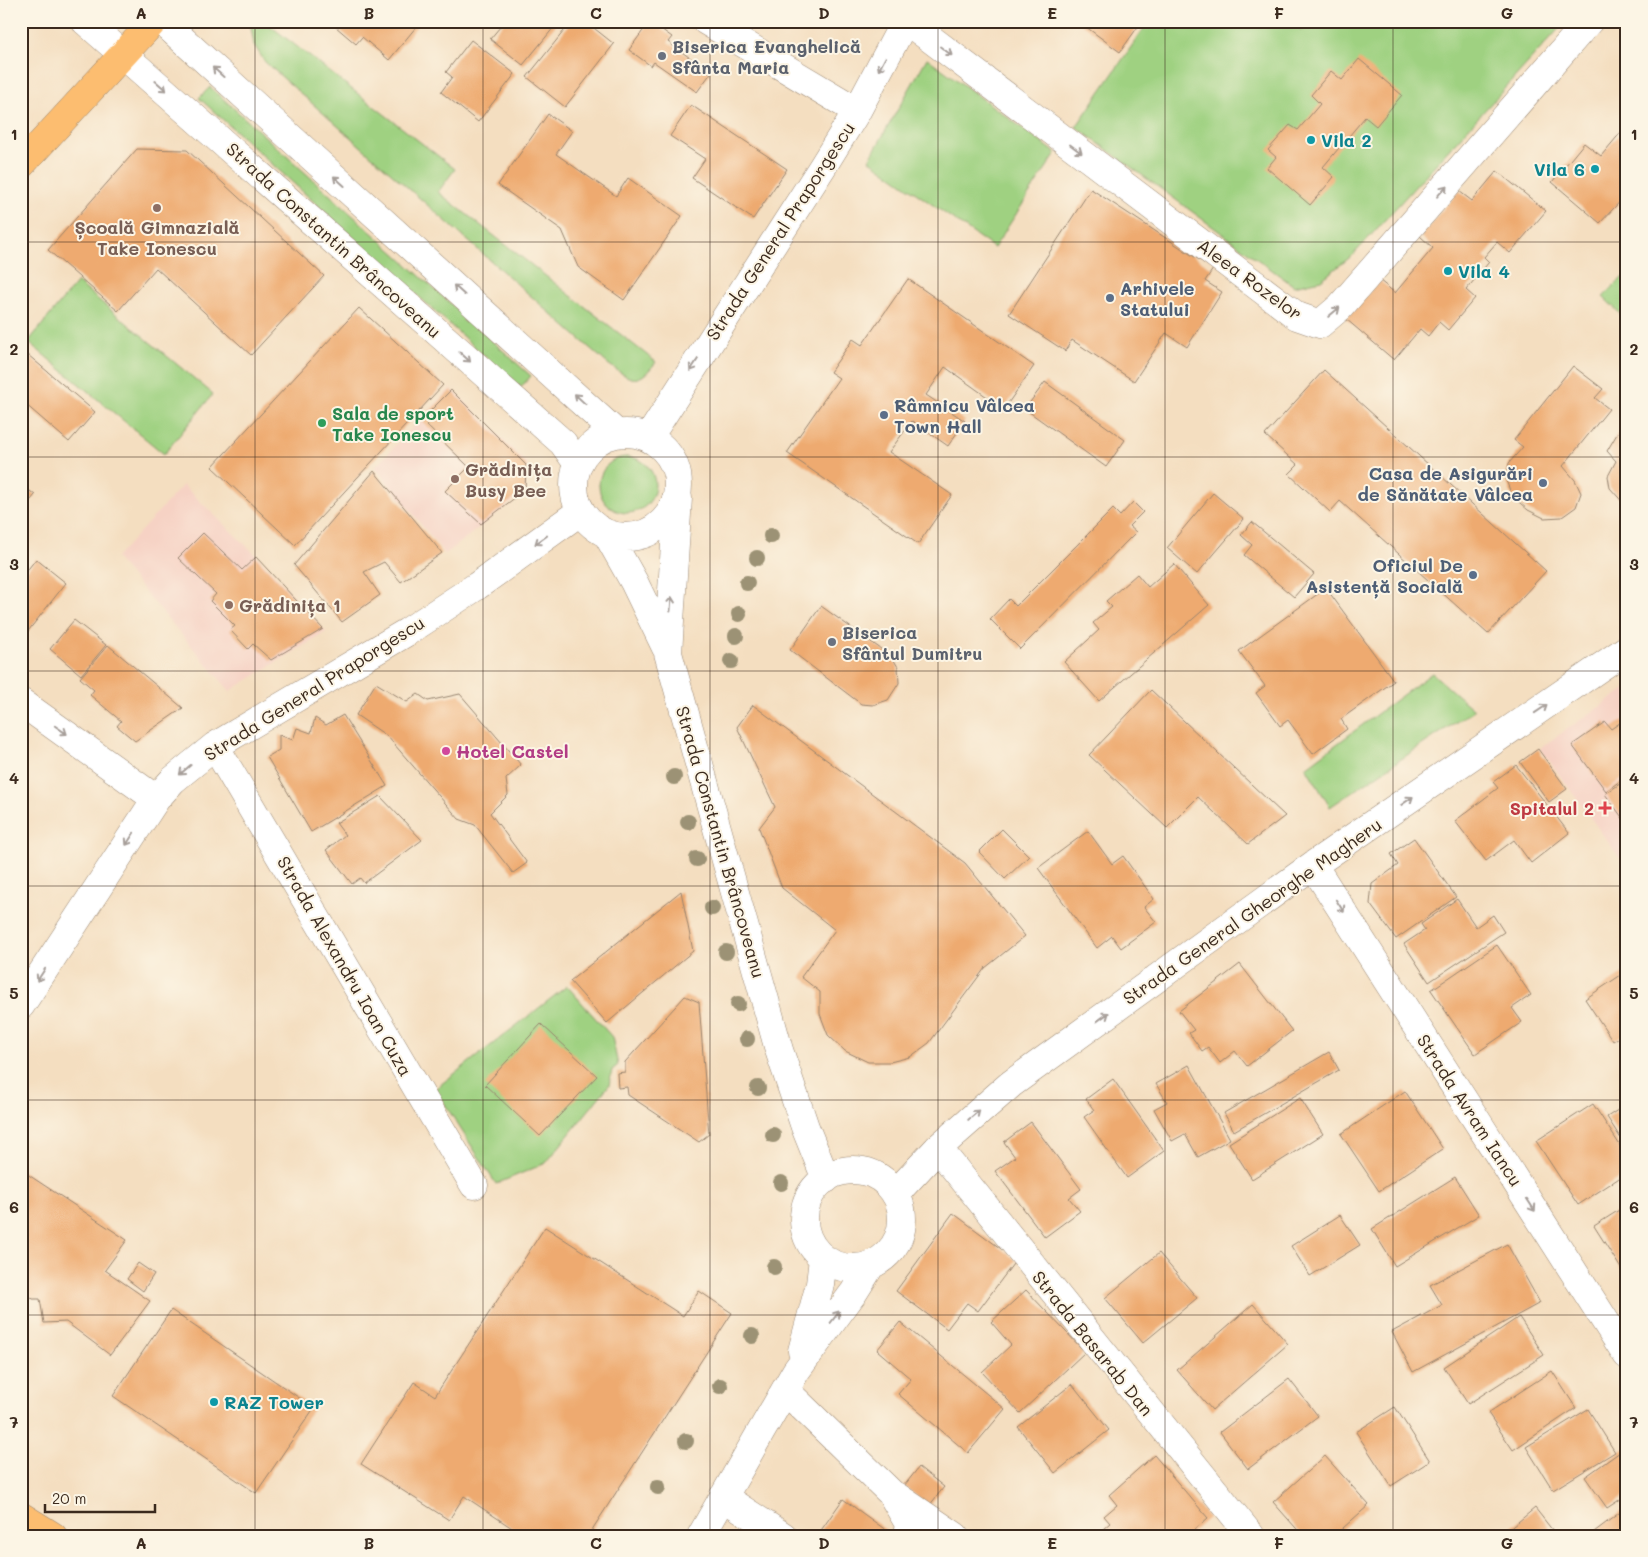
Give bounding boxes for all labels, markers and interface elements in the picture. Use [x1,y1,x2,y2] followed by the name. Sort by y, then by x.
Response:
[135,2,147,23] text: A
[364,2,374,23] text: B
[590,2,602,23] text: C
[818,2,830,23] text: D
[1047,2,1057,23] text: E
[1274,2,1284,23] text: F
[1501,2,1513,23] text: G
[672,34,861,79] place label: Biserica Evanghelică Sfânta Maria
[939,45,952,56] one-way arrow
[656,50,668,62] marker: Biserica Evanghelică Sfânta Maria
[877,56,886,71] one-way arrow
[212,66,225,78] one-way arrow
[155,81,168,92] one-way arrow
[700,117,860,345] street label: Strada General Praporgescu
[10,123,18,144] text: 1
[1630,123,1638,144] text: 1
[1321,128,1371,152] place label: Vila 2
[1305,134,1317,146] marker: Vila 2
[221,137,447,343] street label: Strada Constantin Brâncoveanu
[1069,143,1082,154] one-way arrow
[1534,157,1585,181] place label: Vila 6
[1589,163,1601,175] marker: Vila 6
[332,175,345,187] one-way arrow
[1436,184,1448,197] one-way arrow
[151,202,163,214] marker: Școală Gimnazială Take Ionescu
[74,215,240,260] place label: Școală Gimnazială Take Ionescu
[1193,233,1307,325] street label: Aleea Rozelor
[1458,259,1510,283] place label: Vila 4
[1442,265,1454,277] marker: Vila 4
[1120,276,1195,321] place label: Arhivele Statului
[453,284,466,296] one-way arrow
[1104,292,1116,304] marker: Arhivele Statului
[1327,307,1340,318] one-way arrow
[10,338,19,359] text: 2
[1630,338,1639,359] text: 2
[459,351,472,363] one-way arrow
[689,358,699,372] one-way arrow
[573,393,586,405] one-way arrow
[894,393,1035,438] place label: Râmnicu Vâlcea Town Hall
[332,401,454,446] place label: Sala de sport Take Ionescu
[878,409,890,421] marker: Râmnicu Vâlcea Town Hall
[316,417,328,429] marker: Sala de sport Take Ionescu
[465,457,552,502] place label: Grădinița Busy Bee
[1358,461,1533,506] place label: Casa de Asigurări de Sănătate Vâlcea
[449,473,461,485] marker: Grădinița Busy Bee
[1537,477,1549,489] marker: Casa de Asigurări de Sănătate Vâlcea
[534,535,548,545] one-way arrow
[9,553,19,574] text: 3
[1306,553,1463,599] place label: Oficiul De Asistență Socială
[1629,553,1639,574] text: 3
[1467,569,1479,581] marker: Oficiul De Asistență Socială
[239,593,341,618] place label: Grădinița 1
[666,596,676,612] one-way arrow
[223,599,235,611] marker: Grădinița 1
[199,610,429,766] street label: Strada General Praporgescu
[842,620,983,665] place label: Biserica Sfântul Dumitru
[826,636,838,648] marker: Biserica Sfântul Dumitru
[671,703,771,981] street label: Strada Constantin Brâncoveanu
[1534,704,1548,714] one-way arrow
[54,725,68,735] one-way arrow
[456,739,569,763] place label: Hotel Castel
[440,745,452,757] marker: Hotel Castel
[178,764,191,776] one-way arrow
[9,767,19,788] text: 4
[1629,767,1639,788] text: 4
[1400,796,1414,806] one-way arrow
[1510,796,1594,820] place label: Spitalul 2
[1598,801,1612,815] marker: Spitalul 2
[1118,812,1386,1010] street label: Strada General Gheorghe Magheru
[124,832,134,846] one-way arrow
[272,851,418,1081] street label: Strada Alexandru Ioan Cuza
[1335,899,1345,913] one-way arrow
[35,968,45,982] one-way arrow
[9,982,19,1003] text: 5
[1629,982,1639,1003] text: 5
[1096,1012,1110,1022] one-way arrow
[1412,1029,1528,1191] street label: Strada Avram Iancu
[967,1110,980,1121] one-way arrow
[9,1196,19,1217] text: 6
[1629,1196,1639,1217] text: 6
[1526,1198,1536,1212] one-way arrow
[1027,1265,1159,1421] street label: Strada Basarab Dan
[830,1311,841,1324] one-way arrow
[224,1390,324,1414] place label: RAZ Tower
[208,1396,220,1408] marker: RAZ Tower
[10,1411,19,1432] text: 7
[1630,1411,1639,1432] text: 7
[45,1482,155,1514] scale bar
[52,1488,86,1508] text: 20 m
[135,1532,147,1553] text: A
[364,1532,374,1553] text: B
[590,1532,602,1553] text: C
[818,1532,830,1553] text: D
[1047,1532,1057,1553] text: E
[1274,1532,1284,1553] text: F
[1501,1532,1513,1553] text: G

